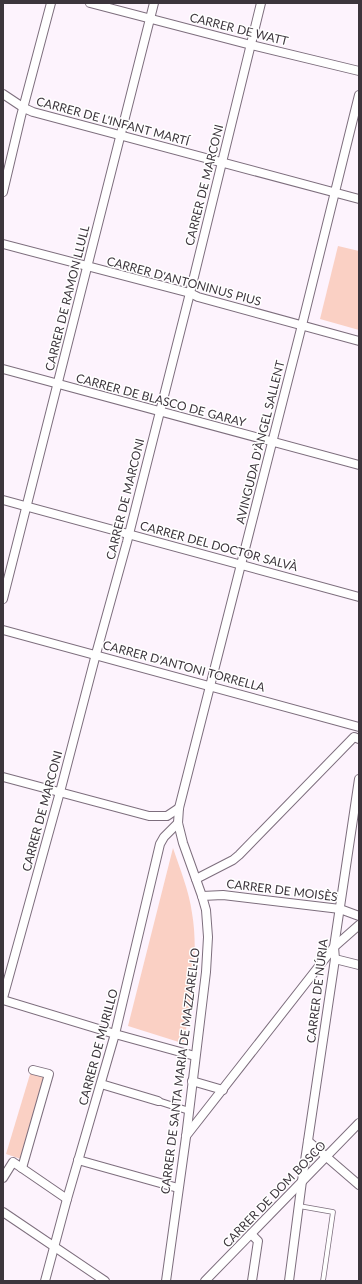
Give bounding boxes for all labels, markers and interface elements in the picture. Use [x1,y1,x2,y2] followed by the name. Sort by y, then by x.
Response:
[188,10,290,48] street label: CARRER DE WATT
[35,93,192,149] street label: CARRER DE L'INFANT MARTÍ
[182,123,226,247] street label: CARRER DE MARCONI
[42,224,92,372] street label: CARRER DE RAMON LLULL
[105,253,263,309] street label: CARRER D'ANTONINUS PIUS
[232,359,288,525] street label: AVINGUDA D'ÀNGEL SALLENT
[74,370,248,430] street label: CARRER DE BLASCO DE GARAY
[103,437,147,561] street label: CARRER DE MARCONI
[139,518,300,574] street label: CARRER DEL DOCTOR SALVÀ
[101,637,268,695] street label: CARRER D'ANTONI TORRELLA
[19,749,65,873] street label: CARRER DE MARCONI
[226,876,338,904] street label: CARRER DE MOISÈS
[303,937,331,1044] street label: CARRER DE NÚRIA
[157,947,203,1195] street label: CARRER DE SANTA MARIA DE MAZZAREL·LO
[75,987,121,1107] street label: CARRER DE MURILLO
[219,1137,329,1250] street label: CARRER DE DOM BOSCO

